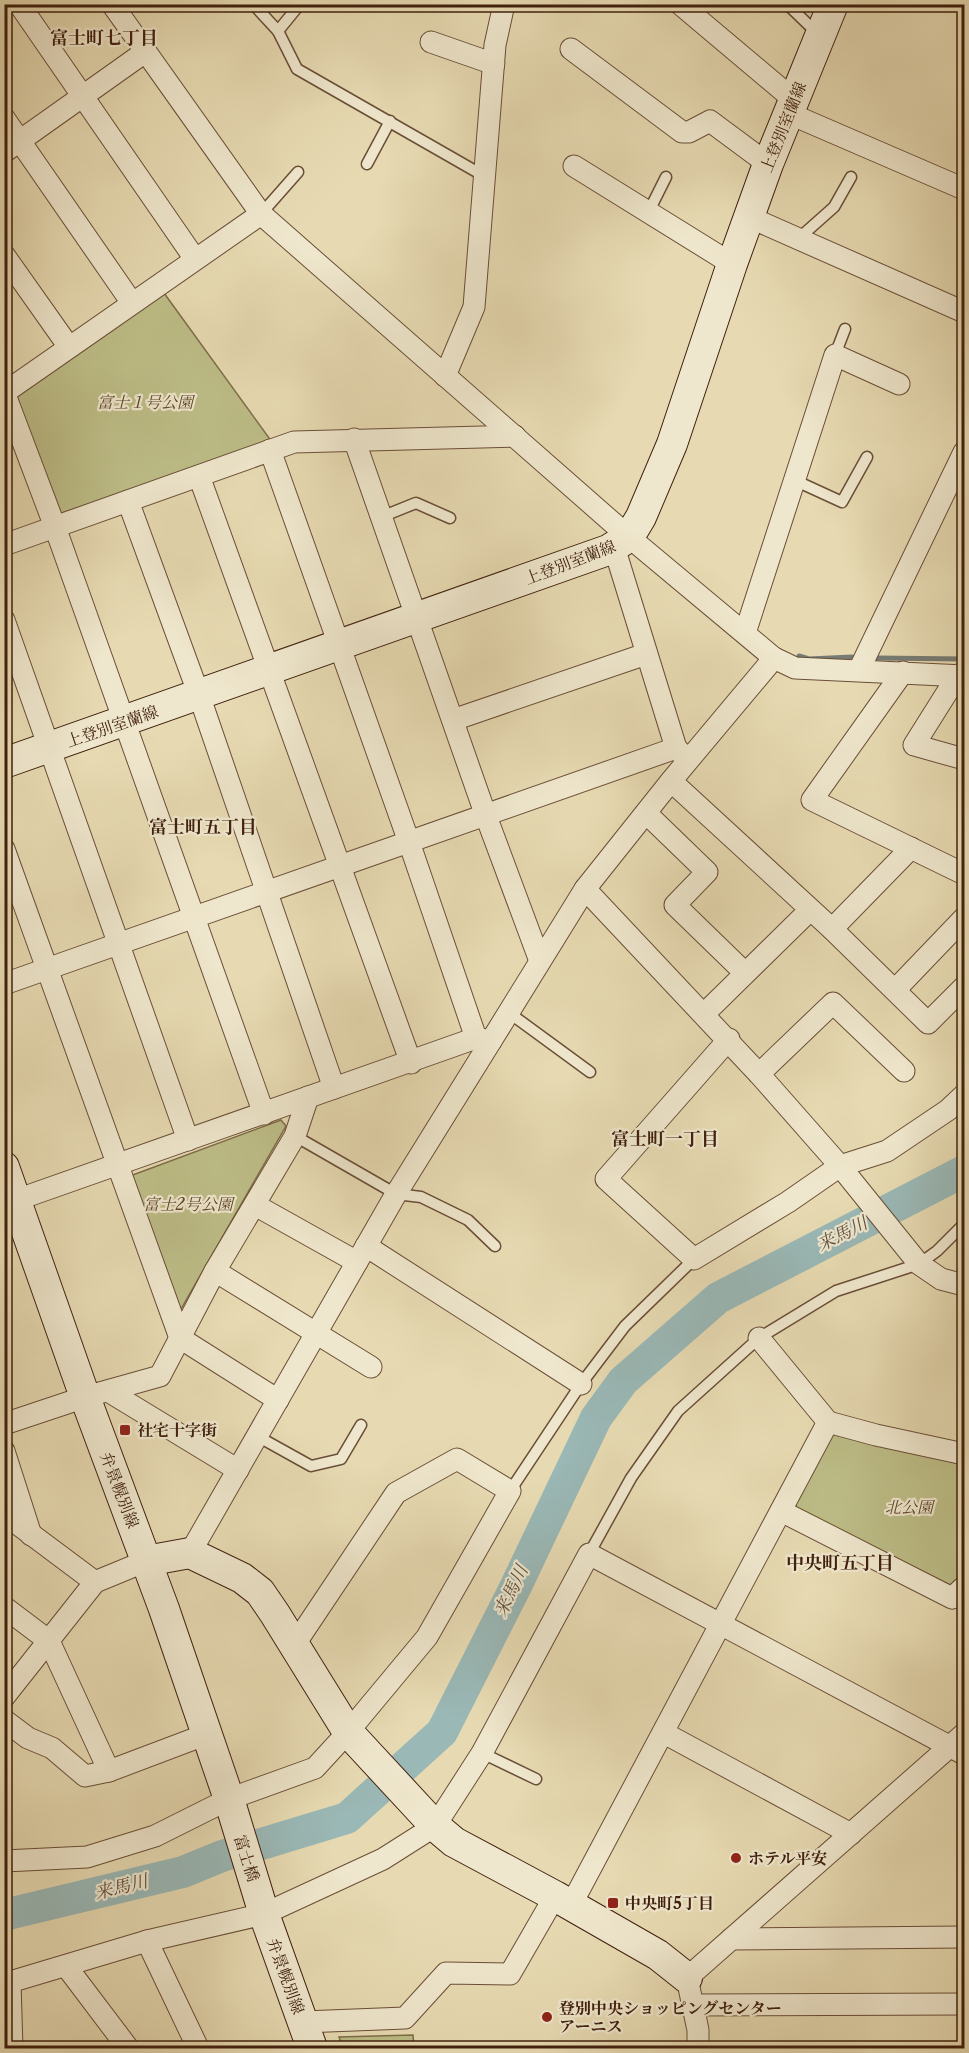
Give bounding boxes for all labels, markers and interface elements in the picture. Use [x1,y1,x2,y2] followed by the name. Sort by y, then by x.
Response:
[50,27,158,49] district label: 富士町七丁目
[756,79,810,175] street label: 上登別室蘭線
[97,392,196,412] park label: 富士１号公園
[522,535,618,589] street label: 上登別室蘭線
[63,701,161,751] street label: 上登別室蘭線
[149,816,257,838] district label: 富士町五丁目
[611,1128,719,1150] district label: 富士町一丁目
[143,1194,236,1214] park label: 富士2号公園
[813,1211,873,1256] water label: 来馬川
[137,1420,217,1440] place label: 社宅十字街
[118,1423,132,1437] marker: 社宅十字街
[96,1449,144,1531] street label: 弁景幌別線
[885,1497,936,1517] park label: 北公園
[786,1552,894,1574] district label: 中央町五丁目
[489,1560,534,1620] water label: 来馬川
[230,1832,264,1884] street label: 富士橋
[748,1848,827,1868] place label: ホテル平安
[729,1851,743,1865] marker: ホテル平安
[92,1869,152,1904] water label: 来馬川
[625,1893,714,1913] place label: 中央町5丁目
[606,1896,620,1910] marker: 中央町5丁目
[263,1935,309,2017] street label: 弁景幌別線
[559,1998,782,2036] place label: 登別中央ショッピングセンター アーニス
[540,2010,554,2024] marker: 登別中央ショッピングセンター アーニス

